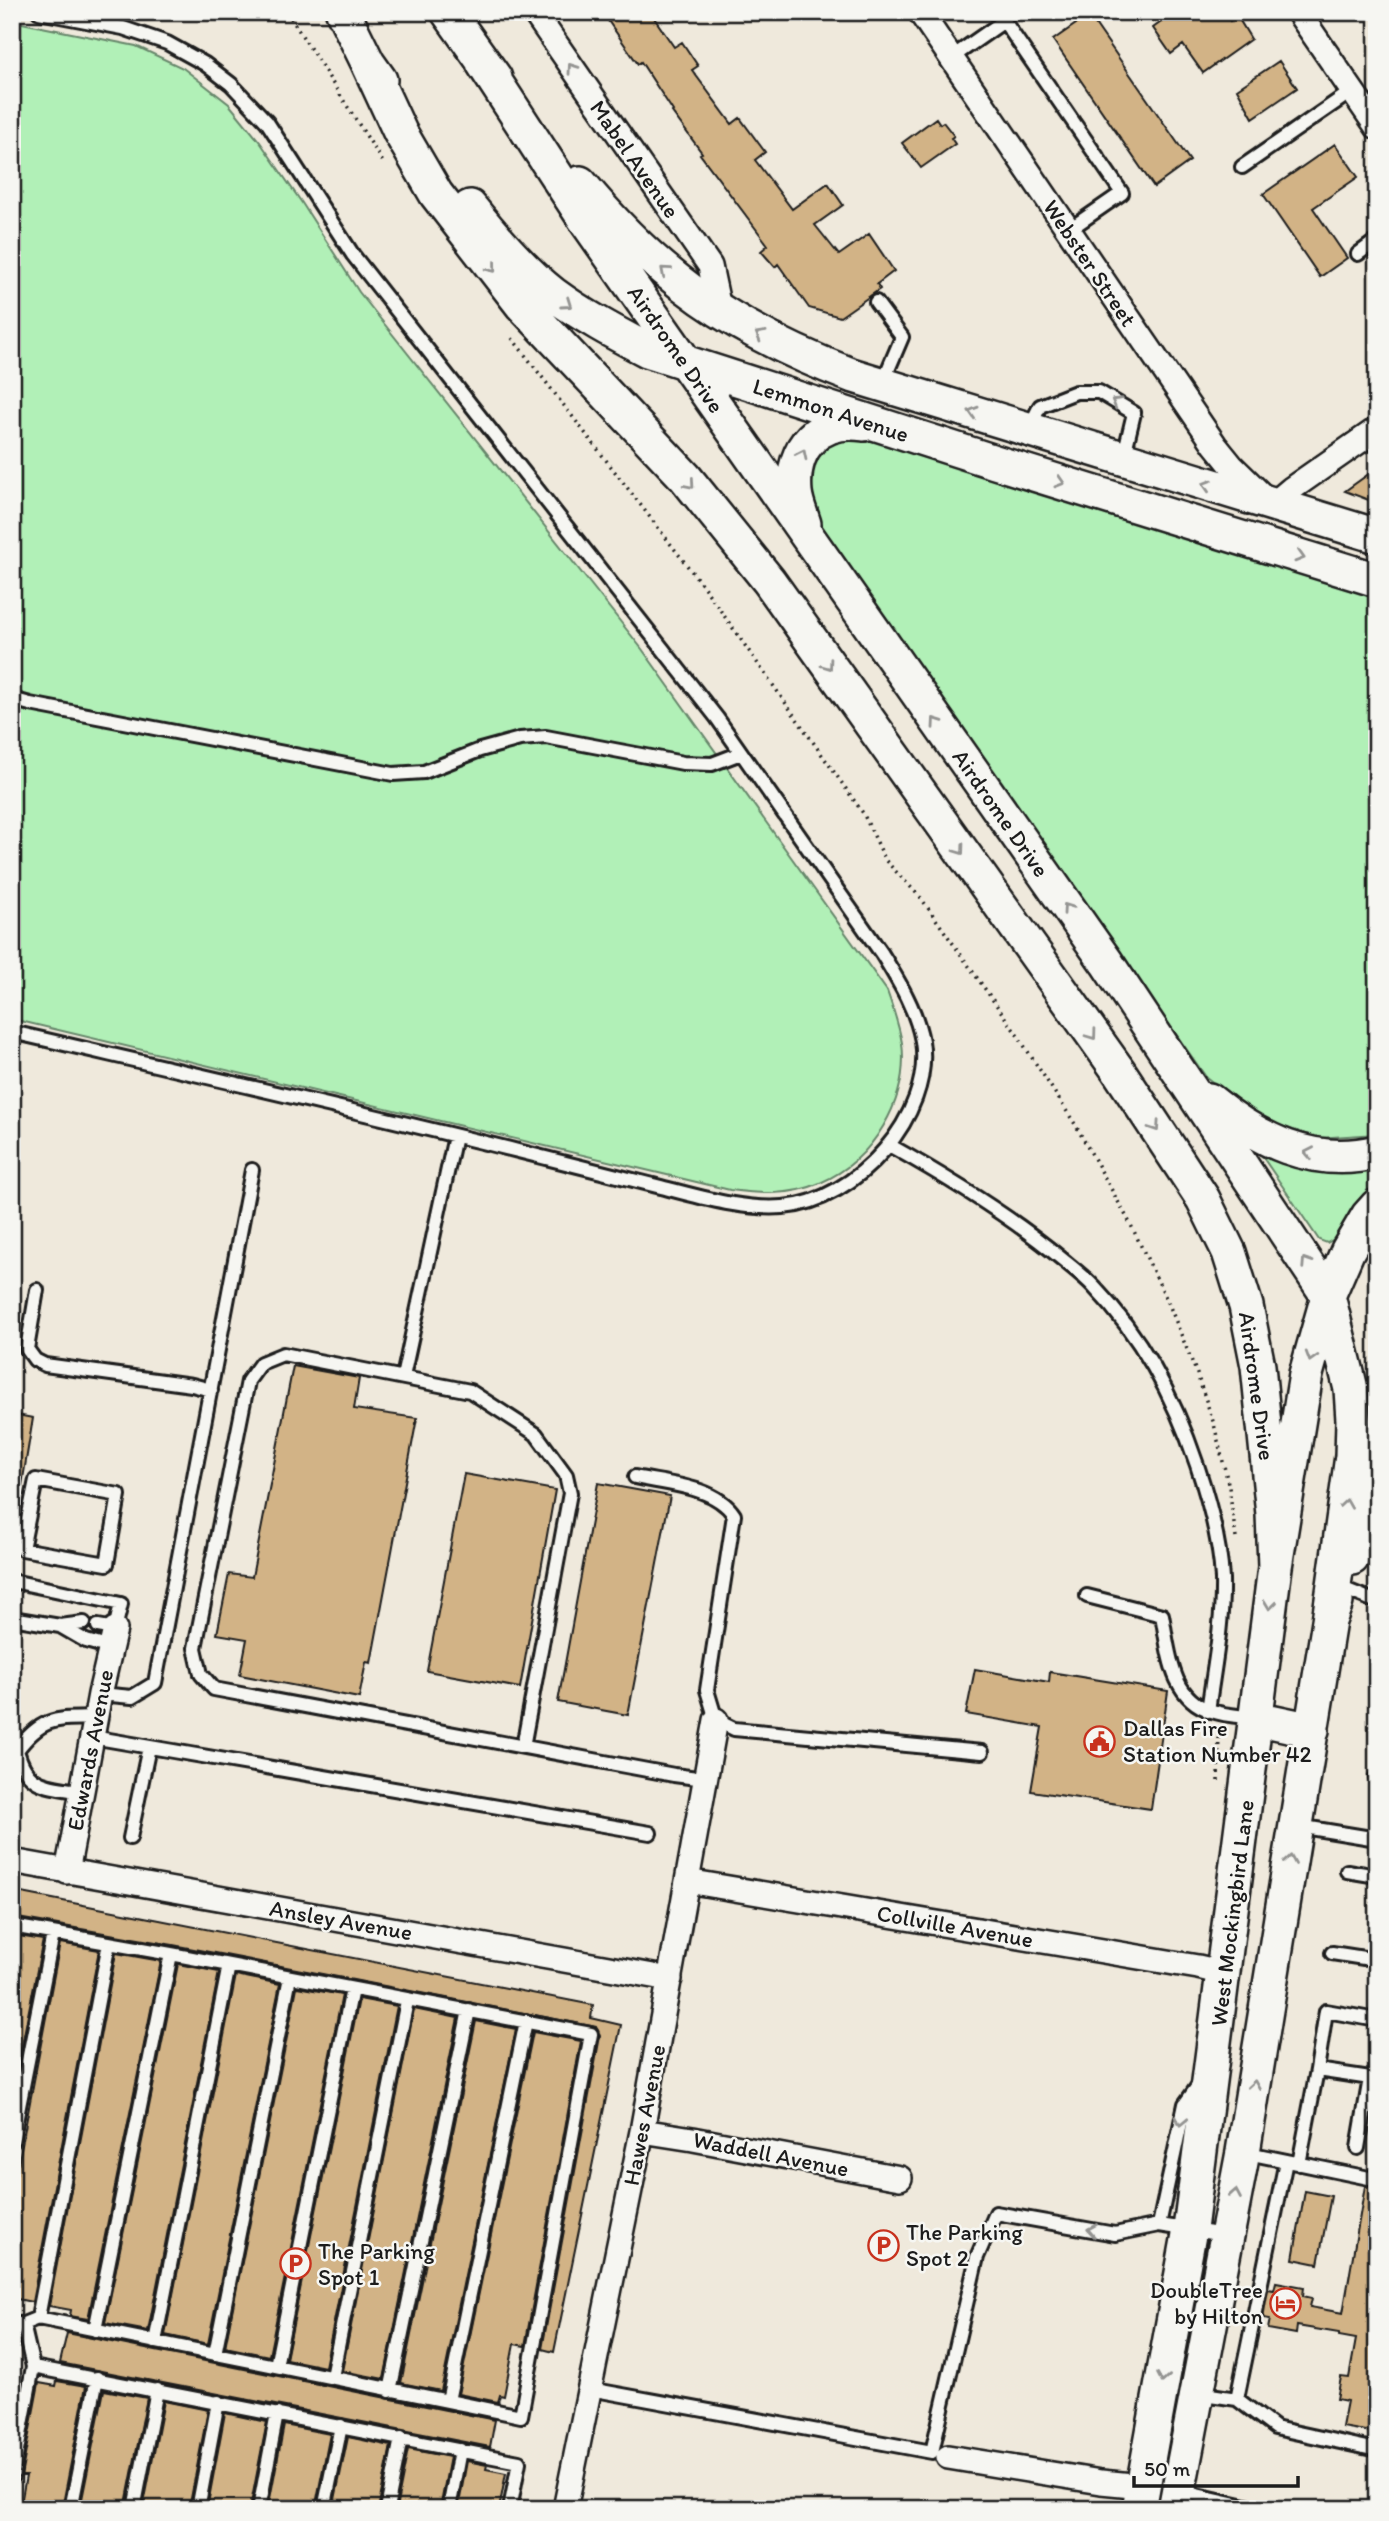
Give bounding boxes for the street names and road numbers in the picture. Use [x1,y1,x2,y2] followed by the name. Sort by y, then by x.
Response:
[584,95,686,223] street label: Mabel Avenue
[1037,194,1143,332] street label: Webster Street
[622,280,730,418] street label: Airdrome Drive
[749,372,913,448] street label: Lemmon Avenue
[947,744,1055,882] street label: Airdrome Drive
[1233,1310,1281,1462] street label: Airdrome Drive
[61,1667,119,1833] street label: Edwards Avenue
[1204,1798,1260,2028] street label: West Mockingbird Lane
[267,1894,415,1946] street label: Ansley Avenue
[875,1898,1035,1954] street label: Collville Avenue
[617,2042,671,2188] street label: Hawes Avenue
[691,2125,851,2183] street label: Waddell Avenue

